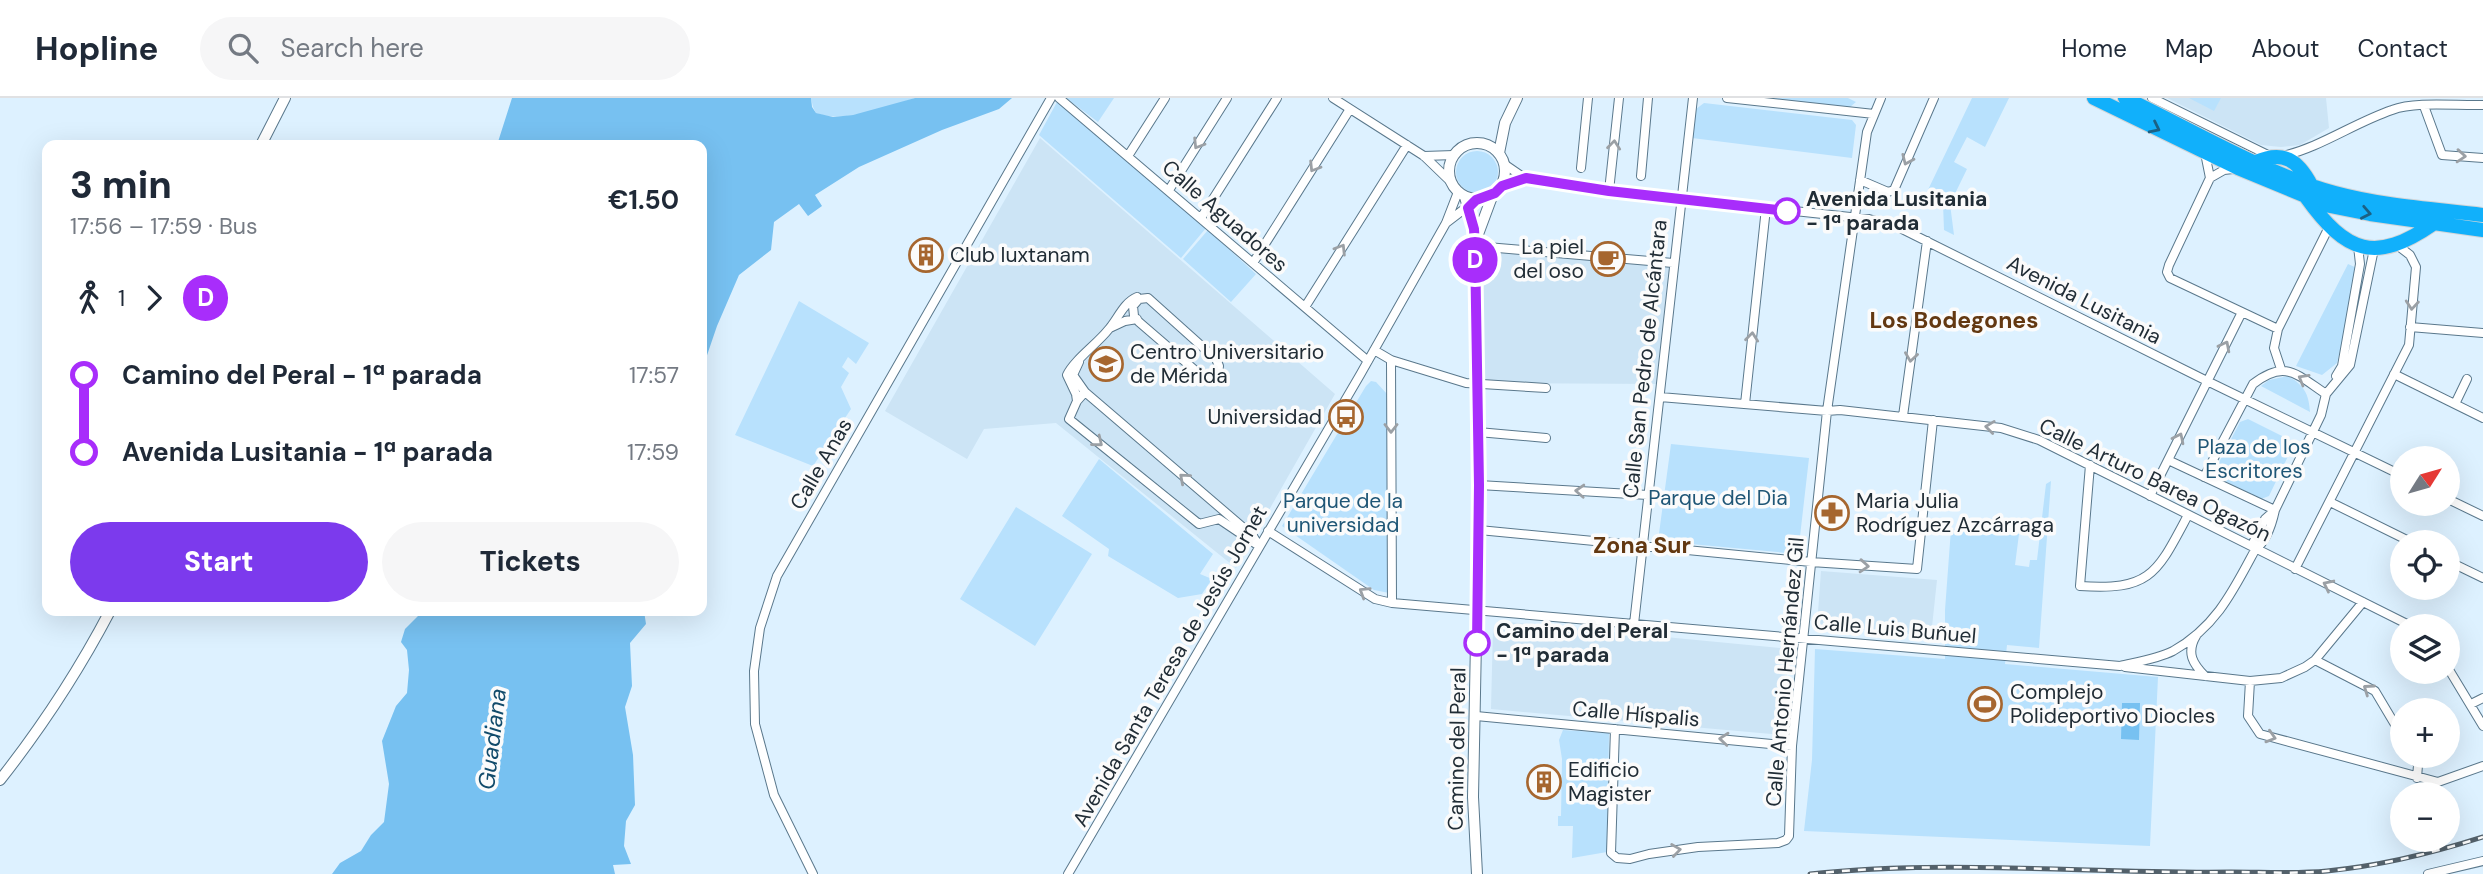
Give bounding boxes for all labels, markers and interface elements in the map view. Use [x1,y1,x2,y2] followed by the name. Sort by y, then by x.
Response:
[200,17,690,80] search box
[35,27,158,70] text: Hopline
[224,29,262,67] icon: search
[280,31,424,65] text: Search here
[2061,33,2127,64] text: Home
[2165,33,2213,64] text: Map
[2251,33,2320,64] text: About
[2358,33,2448,64] text: Contact
[2148,120,2160,134] one-way arrow
[1194,137,1207,150] one-way arrow
[1606,139,1621,150] one-way arrow
[2456,148,2467,163] one-way arrow
[1901,153,1915,166] one-way arrow
[1156,154,1294,278] street label: Calle Aguadores
[1309,159,1322,172] one-way arrow
[70,160,172,210] text: 3 min
[608,183,679,217] text: €1.50
[1806,185,1987,237] place label: Avenida Lusitania - 1ª parada
[1774,198,1800,224] marker: Avenida Lusitania - 1ª parada
[2360,205,2372,220] one-way arrow
[70,211,258,241] text: 17:56 – 17:59 · Bus
[1616,218,1674,500] street label: Calle San Pedro de Alcántara
[1513,233,1584,285] place label: La piel del oso
[907,236,945,274] building icon: Club Iuxtanam
[1452,237,1498,283] line badge: D
[1589,240,1627,278] cafe icon: La piel del oso
[950,241,1090,269] place label: Club Iuxtanam
[1333,244,1346,257] one-way arrow
[1467,244,1483,275] text: D
[2002,249,2166,351] street label: Avenida Lusitania
[70,279,108,317] icon: walk
[135,279,173,317] icon: forward
[197,282,214,313] text: D
[118,283,125,313] text: 1
[2405,300,2420,311] one-way arrow
[1870,305,2038,335] district label: Los Bodegones
[1744,331,1759,342] one-way arrow
[1130,338,1324,390] place label: Centro Universitario de Mérida
[2216,341,2230,354] one-way arrow
[1087,345,1125,383] school or university icon: Centro Universitario de Mérida
[1903,351,1918,363] one-way arrow
[122,358,482,392] text: Camino del Peral - 1ª parada
[629,360,679,390] text: 17:57
[2298,375,2311,388] one-way arrow
[1327,398,1365,436] bus stop icon: Universidad
[1208,403,1322,431] place label: Universidad
[2034,412,2276,548] street label: Calle Arturo Barea Ogazón
[784,413,858,515] street label: Calle Anas
[1984,419,1996,434] one-way arrow
[1384,423,1399,434] one-way arrow
[2170,433,2184,445] one-way arrow
[2197,433,2311,485] park label: Plaza de los Escritores
[1089,434,1102,446] one-way arrow
[122,435,493,469] text: Avenida Lusitania - 1ª parada
[627,437,679,467] text: 17:59
[2390,446,2460,516] north arrow
[2390,446,2460,852] map controls
[1179,474,1192,486] one-way arrow
[1574,483,1585,498] one-way arrow
[1648,484,1788,512] park label: Parque del Dia
[1283,487,1403,539] park label: Parque de la universidad
[1856,487,2054,539] place label: Maria Julia Rodríguez Azcárraga
[1813,494,1851,532] pharmacy icon: Maria Julia Rodríguez Azcárraga
[1066,500,1274,832] street label: Avenida Santa Teresa de Jesús Jornet
[70,522,368,602] button: Start
[382,522,679,602] button: Tickets
[1593,530,1691,560] district label: Zona Sur
[2390,530,2460,600] button: locate
[1759,536,1811,808] street label: Calle Antonio Hernández Gil
[1859,558,1870,573] one-way arrow
[2323,580,2335,594] one-way arrow
[1359,588,1372,600] one-way arrow
[1813,608,1977,650] street label: Calle Luis Buñuel
[2390,614,2460,684] button: layers
[1496,617,1668,669] place label: Camino del Peral - 1ª parada
[1464,630,1490,656] marker: Camino del Peral - 1ª parada
[1442,667,1472,831] street label: Camino del Peral
[2010,678,2215,730] place label: Complejo Polideportivo Diocles
[1966,685,2004,723] sports icon: Complejo Polideportivo Diocles
[2363,685,2376,698] one-way arrow
[471,687,513,791] water label: Guadiana
[1571,694,1701,734] street label: Calle Híspalis
[2390,698,2460,768] button: +
[2265,728,2277,743] one-way arrow
[1719,732,1730,747] one-way arrow
[1568,756,1652,808] place label: Edificio Magister
[1525,763,1563,801] building icon: Edificio Magister
[2390,782,2460,852] button: −
[1670,843,1682,858] one-way arrow

